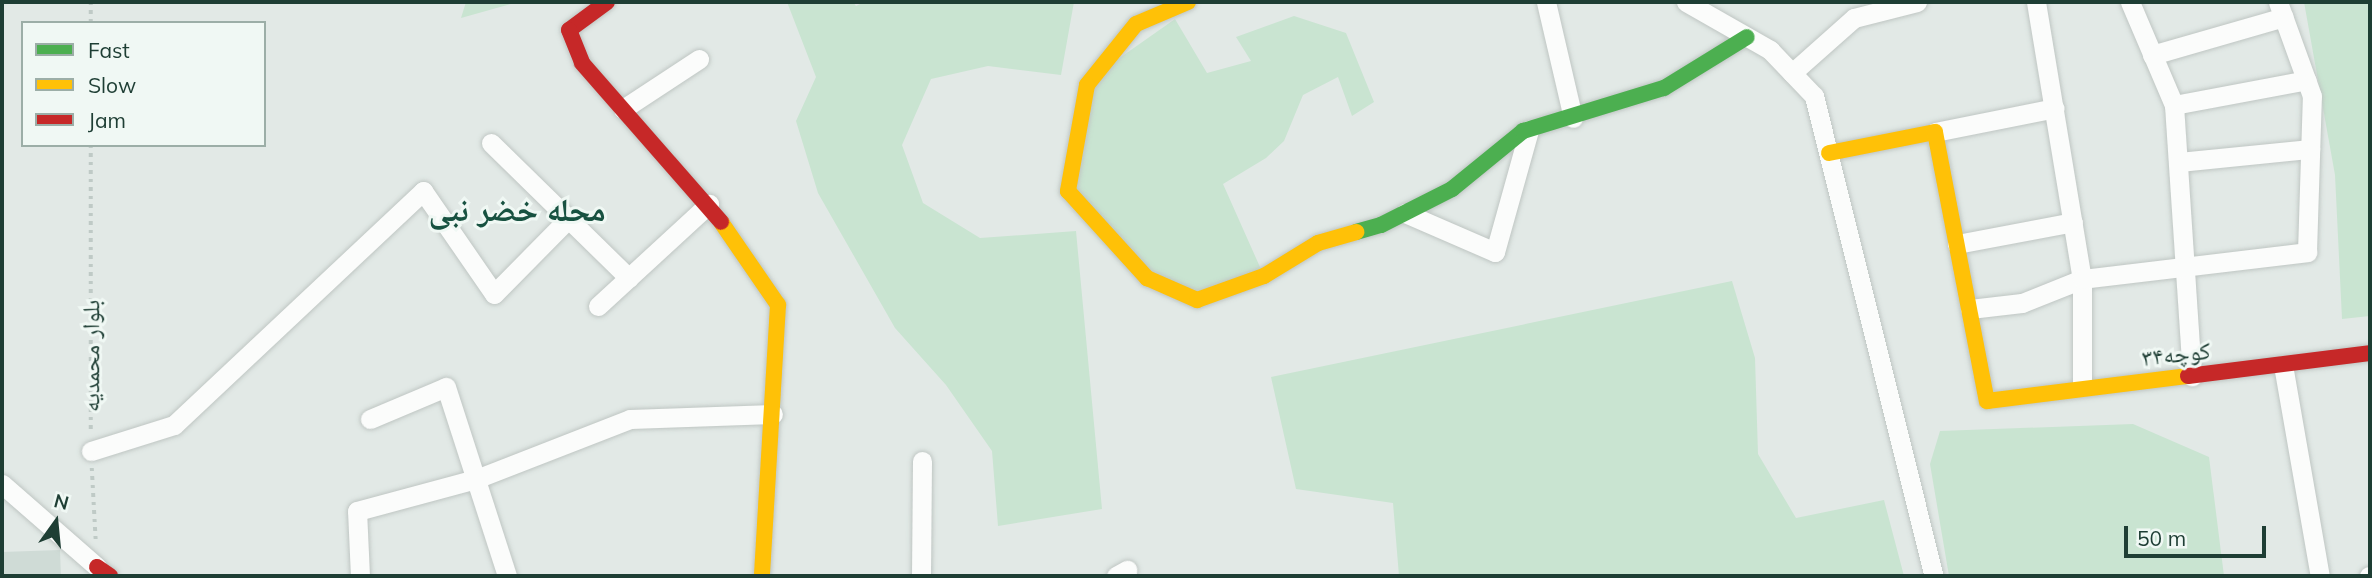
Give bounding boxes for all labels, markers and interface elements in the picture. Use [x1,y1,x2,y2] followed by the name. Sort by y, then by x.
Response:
[21,21,266,147] legend
[88,37,130,63] text: Fast
[88,72,136,98] text: Slow
[88,107,126,133] text: Jam
[428,190,606,228] district label: محله خضر نبی
[77,300,105,412] street label: بلوار محمدیه
[2140,336,2212,372] street label: کوچه۳۴
[21,487,91,557] north arrow
[51,488,71,515] text: N
[2127,512,2269,556] scale bar
[2137,525,2186,551] text: 50 m

